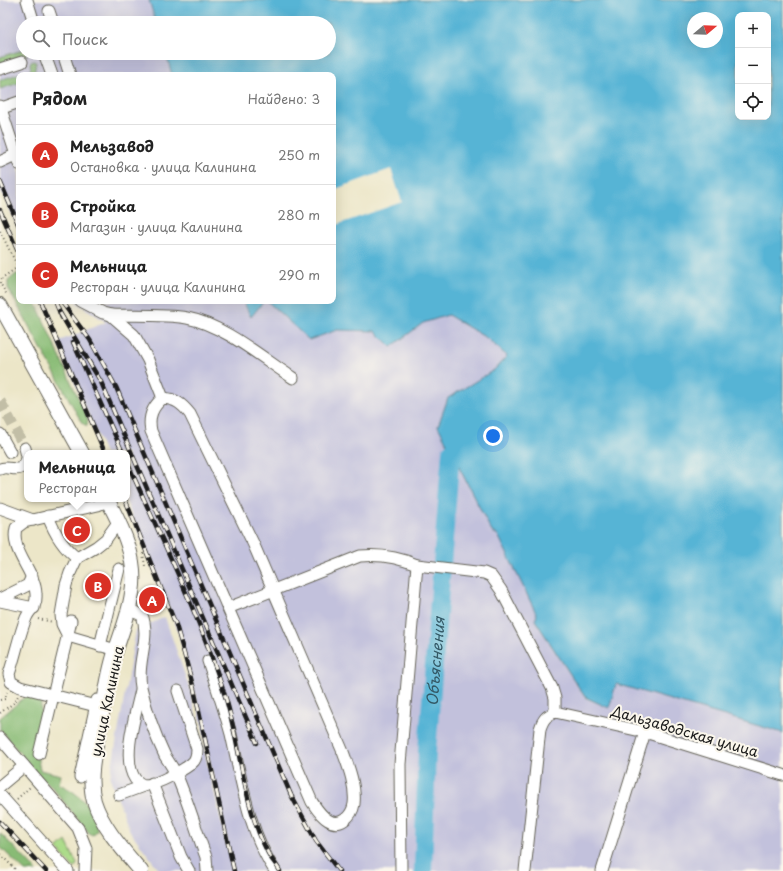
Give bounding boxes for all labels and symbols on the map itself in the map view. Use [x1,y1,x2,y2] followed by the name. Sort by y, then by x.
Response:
[687,12,723,48] north arrow
[483,426,503,446] your location
[64,515,90,545] pin: C
[85,571,111,601] pin: B
[139,585,165,615] pin: A
[419,615,449,707] water label: Объяснения
[85,643,129,759] street label: улица Калинина
[608,700,761,762] street label: Дальзаводская улица

